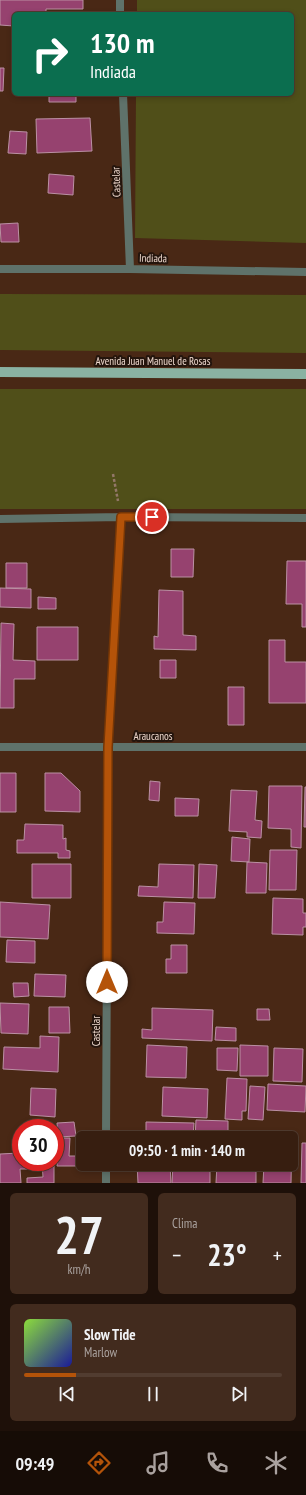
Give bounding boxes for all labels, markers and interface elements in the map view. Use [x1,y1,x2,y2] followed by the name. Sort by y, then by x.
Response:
[90,24,154,61] text: 130 m
[24,28,76,80] icon: right
[90,60,136,83] text: Indiada
[108,167,124,197] street label: Castelar
[139,251,167,265] street label: Indiada
[96,354,211,368] street label: Avenida Juan Manuel de Rosas
[135,500,169,534] pin
[141,506,163,528] icon: arrive
[133,729,173,743] street label: Araucanos
[86,961,128,1003] position arrow
[89,1016,103,1046] street label: Castelar
[12,1119,64,1171] speed limit sign: 30
[129,1141,245,1160] text: 09:50 · 1 min · 140 m
[54,1201,104,1268] text: 27
[172,1215,197,1232] text: Clima
[207,1235,247,1274] text: 23°
[172,1241,181,1269] text: −
[273,1241,282,1269] text: +
[67,1261,91,1278] text: km/h
[84,1325,136,1344] text: Slow Tide
[84,1344,117,1361] text: Marlow
[56,1383,78,1405] icon: previous
[142,1383,164,1405] icon: pause
[228,1383,250,1405] icon: next
[85,1449,113,1477] icon: directions
[144,1449,172,1477] icon: music
[203,1449,231,1477] icon: phone
[262,1449,290,1477] icon: climate
[16,1452,54,1475] text: 09:49

